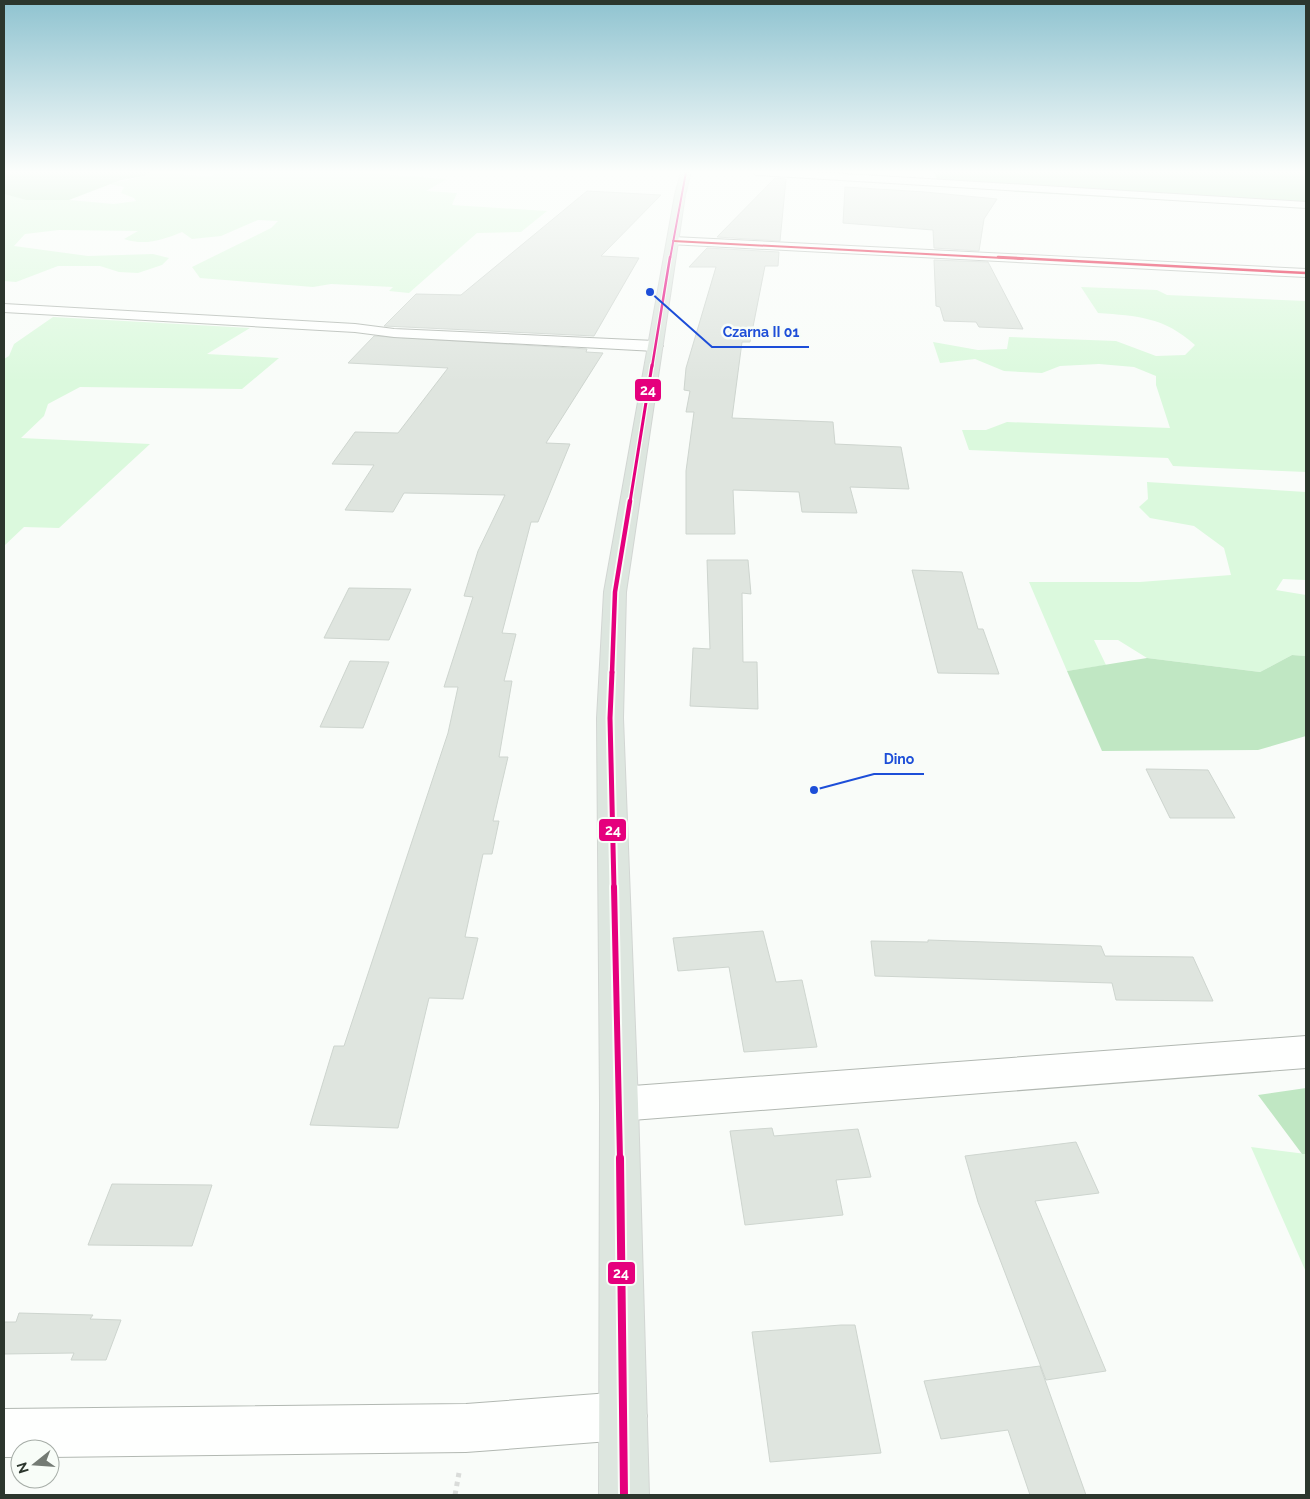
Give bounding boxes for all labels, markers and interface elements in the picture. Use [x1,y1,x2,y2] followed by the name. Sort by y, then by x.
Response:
[712,318,809,347] callout: Czarna II 01
[723,324,799,340] text: Czarna II 01
[634,378,662,402] line badge: 24
[640,382,656,398] text: 24
[874,745,924,774] callout: Dino
[884,751,915,767] text: Dino
[598,818,627,842] line badge: 24
[605,822,621,838] text: 24
[607,1261,636,1285] line badge: 24
[613,1265,629,1281] text: 24
[10,1439,60,1489] north arrow
[13,1460,32,1475] text: N

